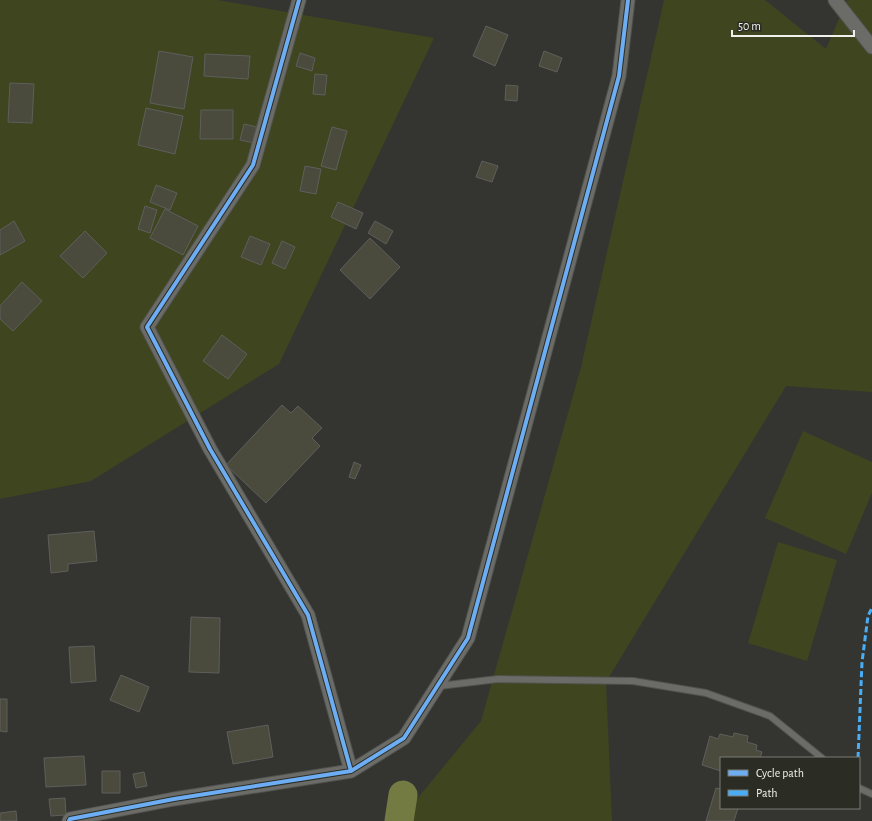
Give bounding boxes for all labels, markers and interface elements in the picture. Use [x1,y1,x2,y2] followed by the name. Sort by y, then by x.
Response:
[732,12,854,38] scale bar
[738,20,761,32] text: 50 m
[720,757,860,809] legend
[756,767,804,780] text: Cycle path
[756,787,778,799] text: Path

